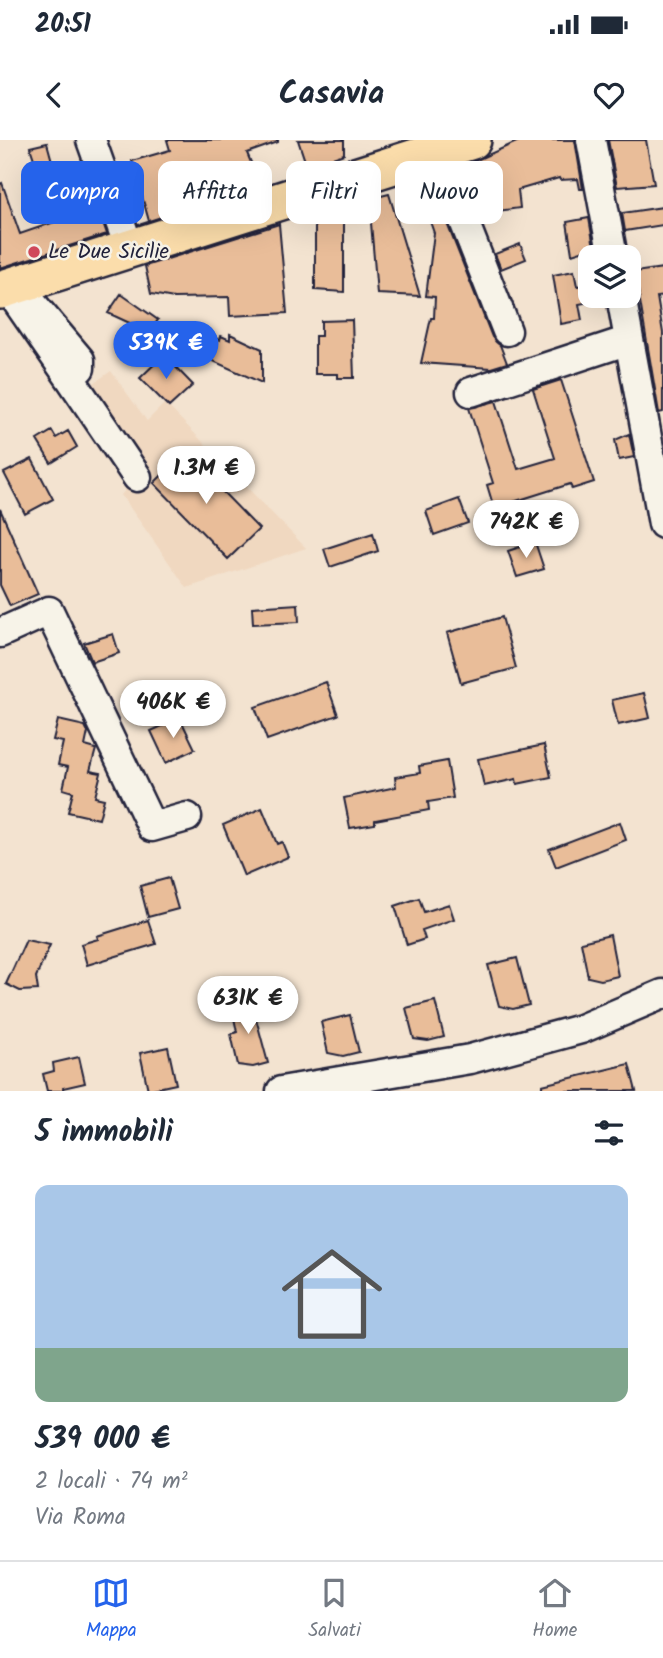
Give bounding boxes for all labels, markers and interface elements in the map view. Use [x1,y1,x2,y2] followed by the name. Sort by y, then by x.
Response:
[35,4,91,46] text: 20:51
[279,69,384,120] text: Casavia
[35,76,73,114] icon: back
[590,76,628,114] icon: heart
[21,161,144,224] chip: Compra
[158,161,272,224] chip: Affitta
[286,161,381,224] chip: Filtri
[395,161,503,224] chip: Nuovo
[48,236,169,269] place label: Le Due Sicilie
[26,244,42,260] marker: Le Due Sicilie
[578,245,641,308] map controls
[578,245,641,308] button: layers
[109,322,223,381] pin: 539K €
[129,326,203,362] text: 539K €
[149,446,263,506] pin: 1.3M €
[173,451,239,487] text: 1.3M €
[469,500,583,560] pin: 742K €
[489,505,563,541] text: 742K €
[116,680,230,740] pin: 406K €
[136,685,210,721] text: 406K €
[191,976,305,1036] pin: 631K €
[213,981,283,1017] text: 631K €
[35,1109,173,1157] text: 5 immobili
[590,1114,628,1152] icon: filters
[269,1231,395,1357] icon: home
[35,1416,170,1464] text: 539 000 €
[35,1464,188,1500] text: 2 locali · 74 m²
[35,1500,126,1536] text: Via Roma
[86,1574,137,1646] tab: Mappa
[308,1574,361,1646] tab: Salvati
[532,1574,577,1646] tab: Home

